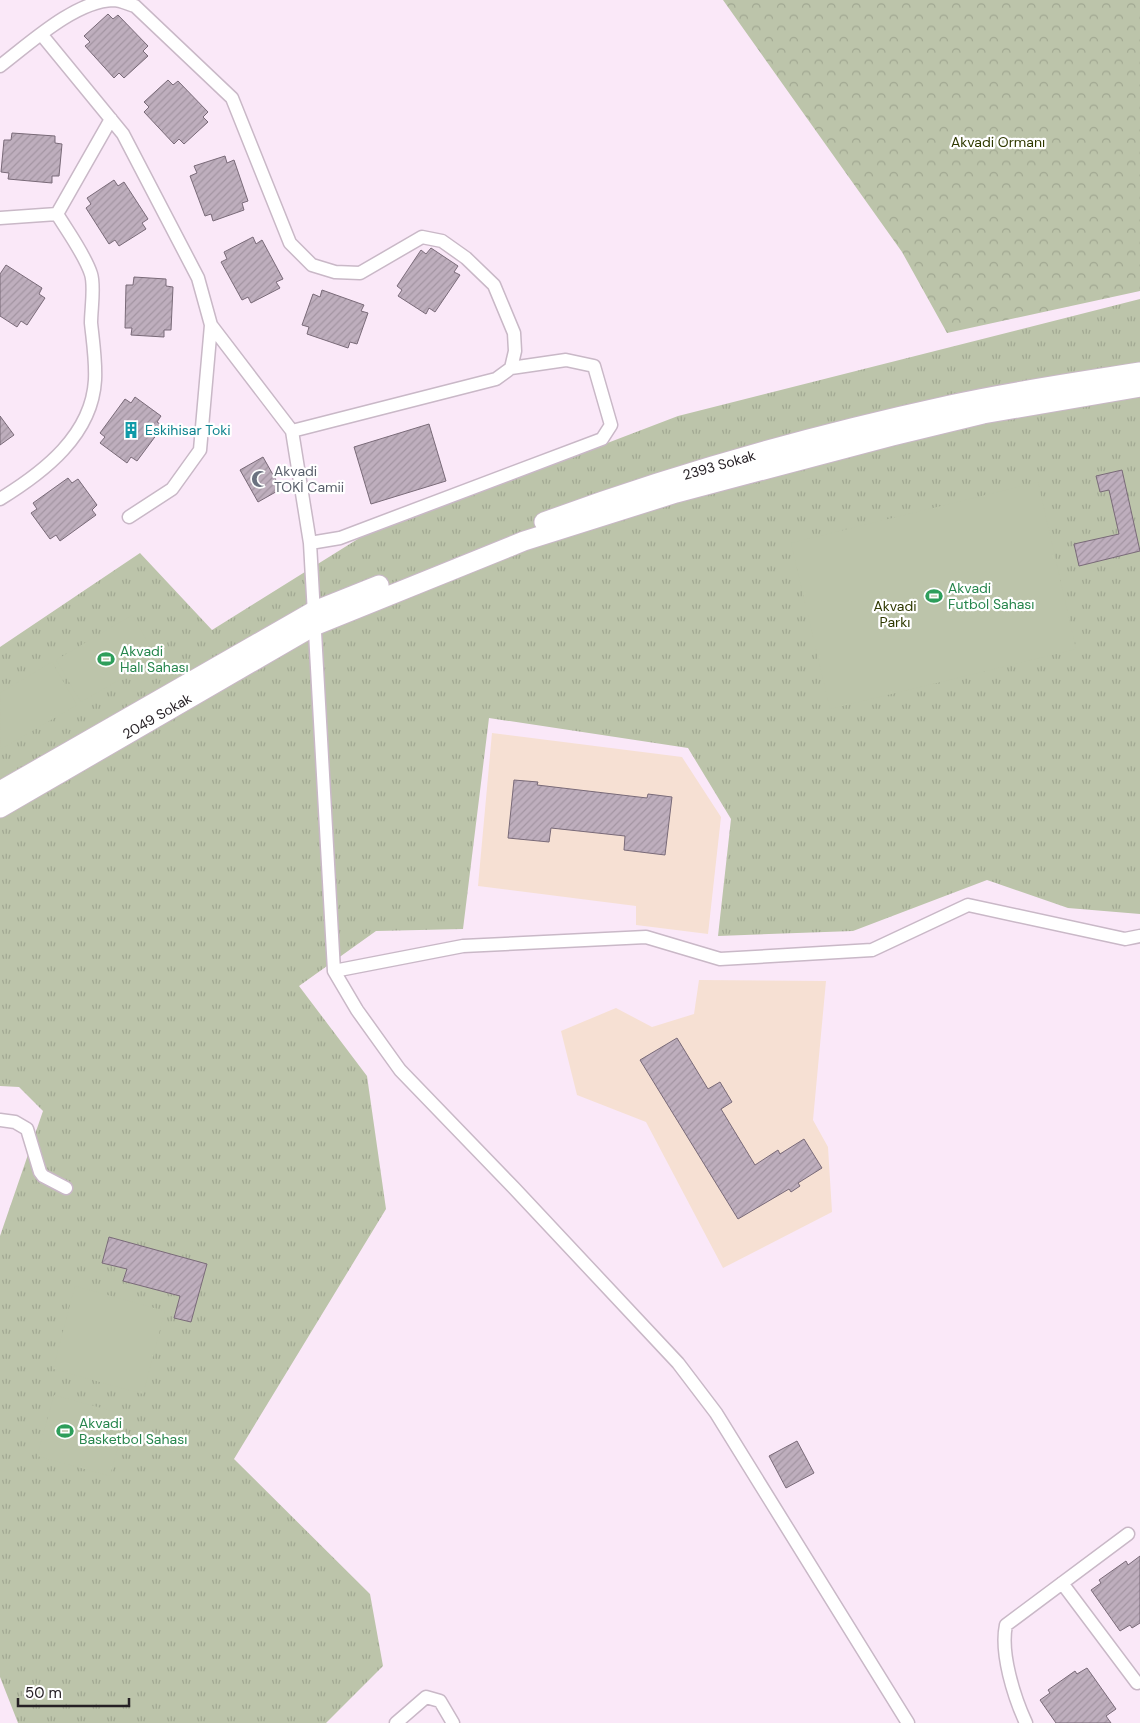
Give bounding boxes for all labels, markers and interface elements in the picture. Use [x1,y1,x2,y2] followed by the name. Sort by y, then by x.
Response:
[951,133,1045,151] park label: Akvadi Ormanı
[121,420,141,440] building icon: Eskihisar Toki
[145,421,231,439] place label: Eskihisar Toki
[681,446,757,484] street label: 2393 Sokak
[274,462,344,496] place label: Akvadi TOKİ Camii
[250,469,270,489] mosque icon: Akvadi TOKİ Camii
[948,579,1034,613] place label: Akvadi Futbol Sahası
[924,586,944,606] sports icon: Akvadi Futbol Sahası
[873,597,917,631] park label: Akvadi Parkı
[120,642,189,676] place label: Akvadi Halı Sahası
[96,649,116,669] sports icon: Akvadi Halı Sahası
[119,689,195,743] street label: 2049 Sokak
[79,1414,187,1448] place label: Akvadi Basketbol Sahası
[55,1421,75,1441] sports icon: Akvadi Basketbol Sahası
[18,1676,129,1708] scale bar
[25,1683,62,1703] text: 50 m

